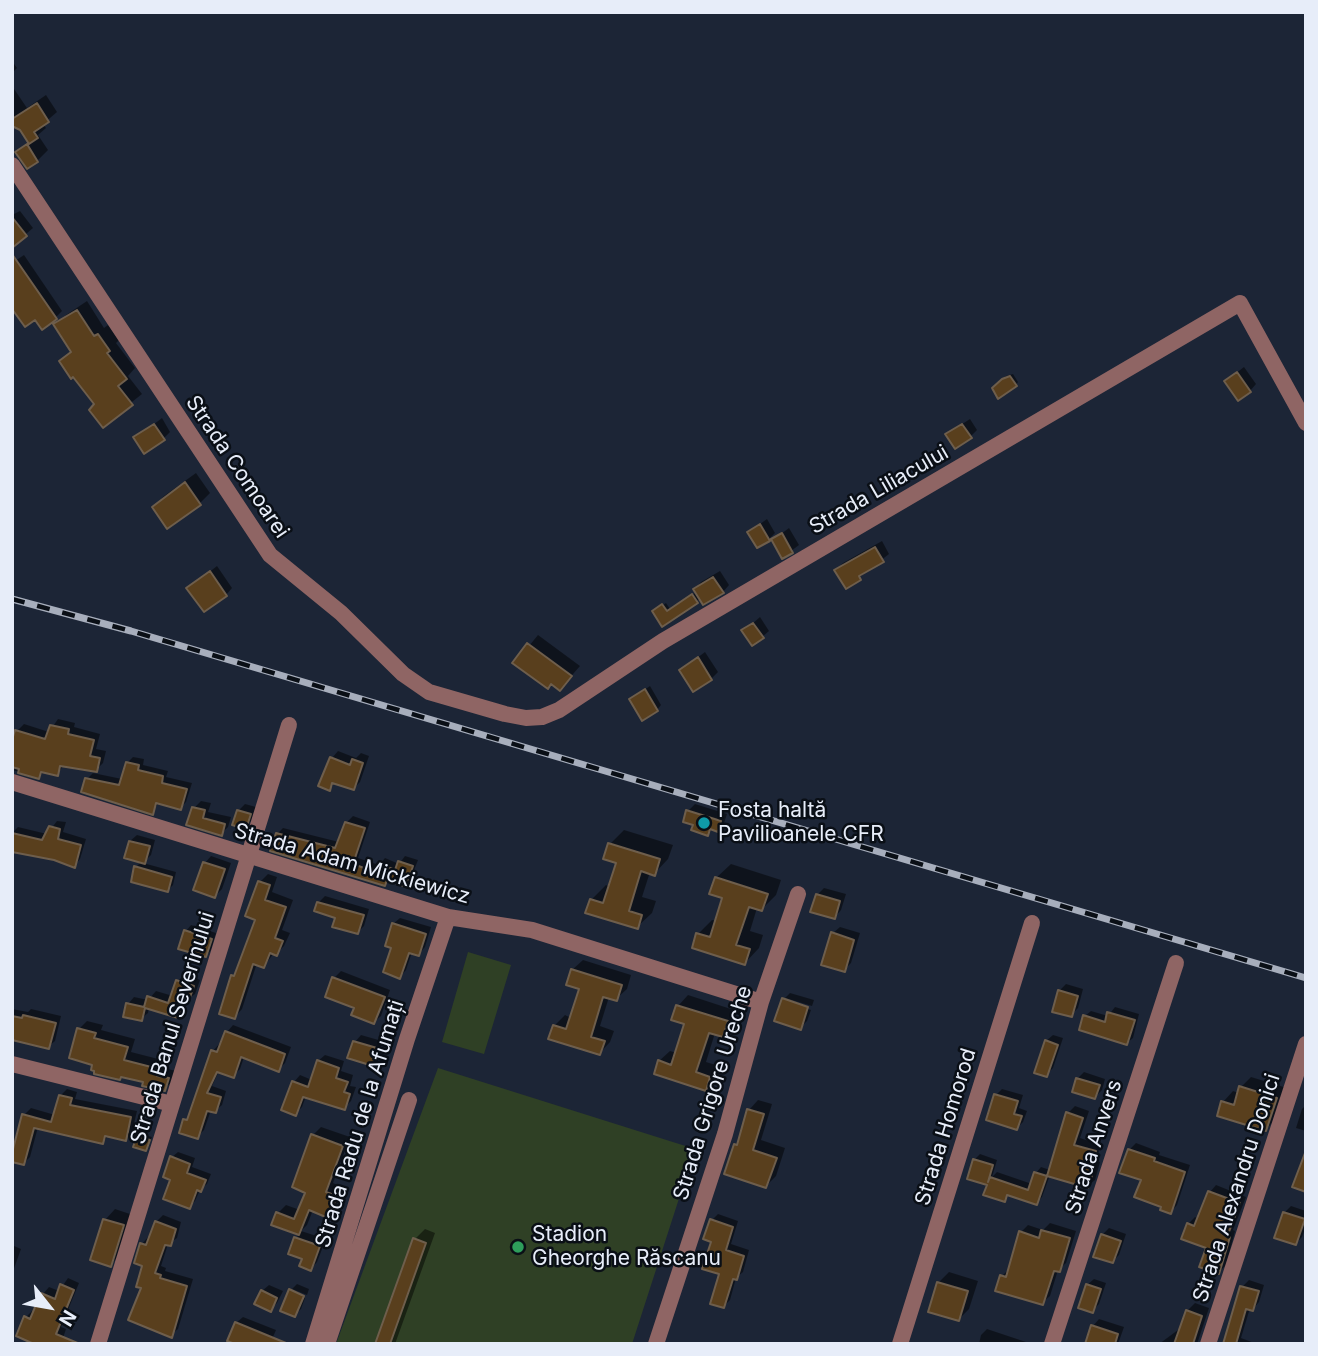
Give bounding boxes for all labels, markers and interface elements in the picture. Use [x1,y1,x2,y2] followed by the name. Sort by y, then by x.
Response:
[180,391,294,543] street label: Strada Comoarei
[805,440,953,540] street label: Strada Liliacului
[718,798,884,848] place label: Fosta haltă Pavilioanele CFR
[696,815,712,831] marker: Fosta haltă Pavilioanele CFR
[231,818,473,910] street label: Strada Adam Mickiewicz
[126,909,220,1147] street label: Strada Banul Severinului
[668,983,758,1203] street label: Strada Grigore Ureche
[310,997,410,1251] street label: Strada Radu de la Afumați
[910,1045,982,1209] street label: Strada Homorod
[1188,1070,1286,1306] street label: Strada Alexandru Donici
[1060,1077,1128,1217] street label: Strada Anvers
[532,1222,721,1272] place label: Stadion Gheorghe Răscanu
[510,1239,526,1255] marker: Stadion Gheorghe Răscanu
[14,1272,84,1342] north arrow
[54,1306,81,1330] text: N

